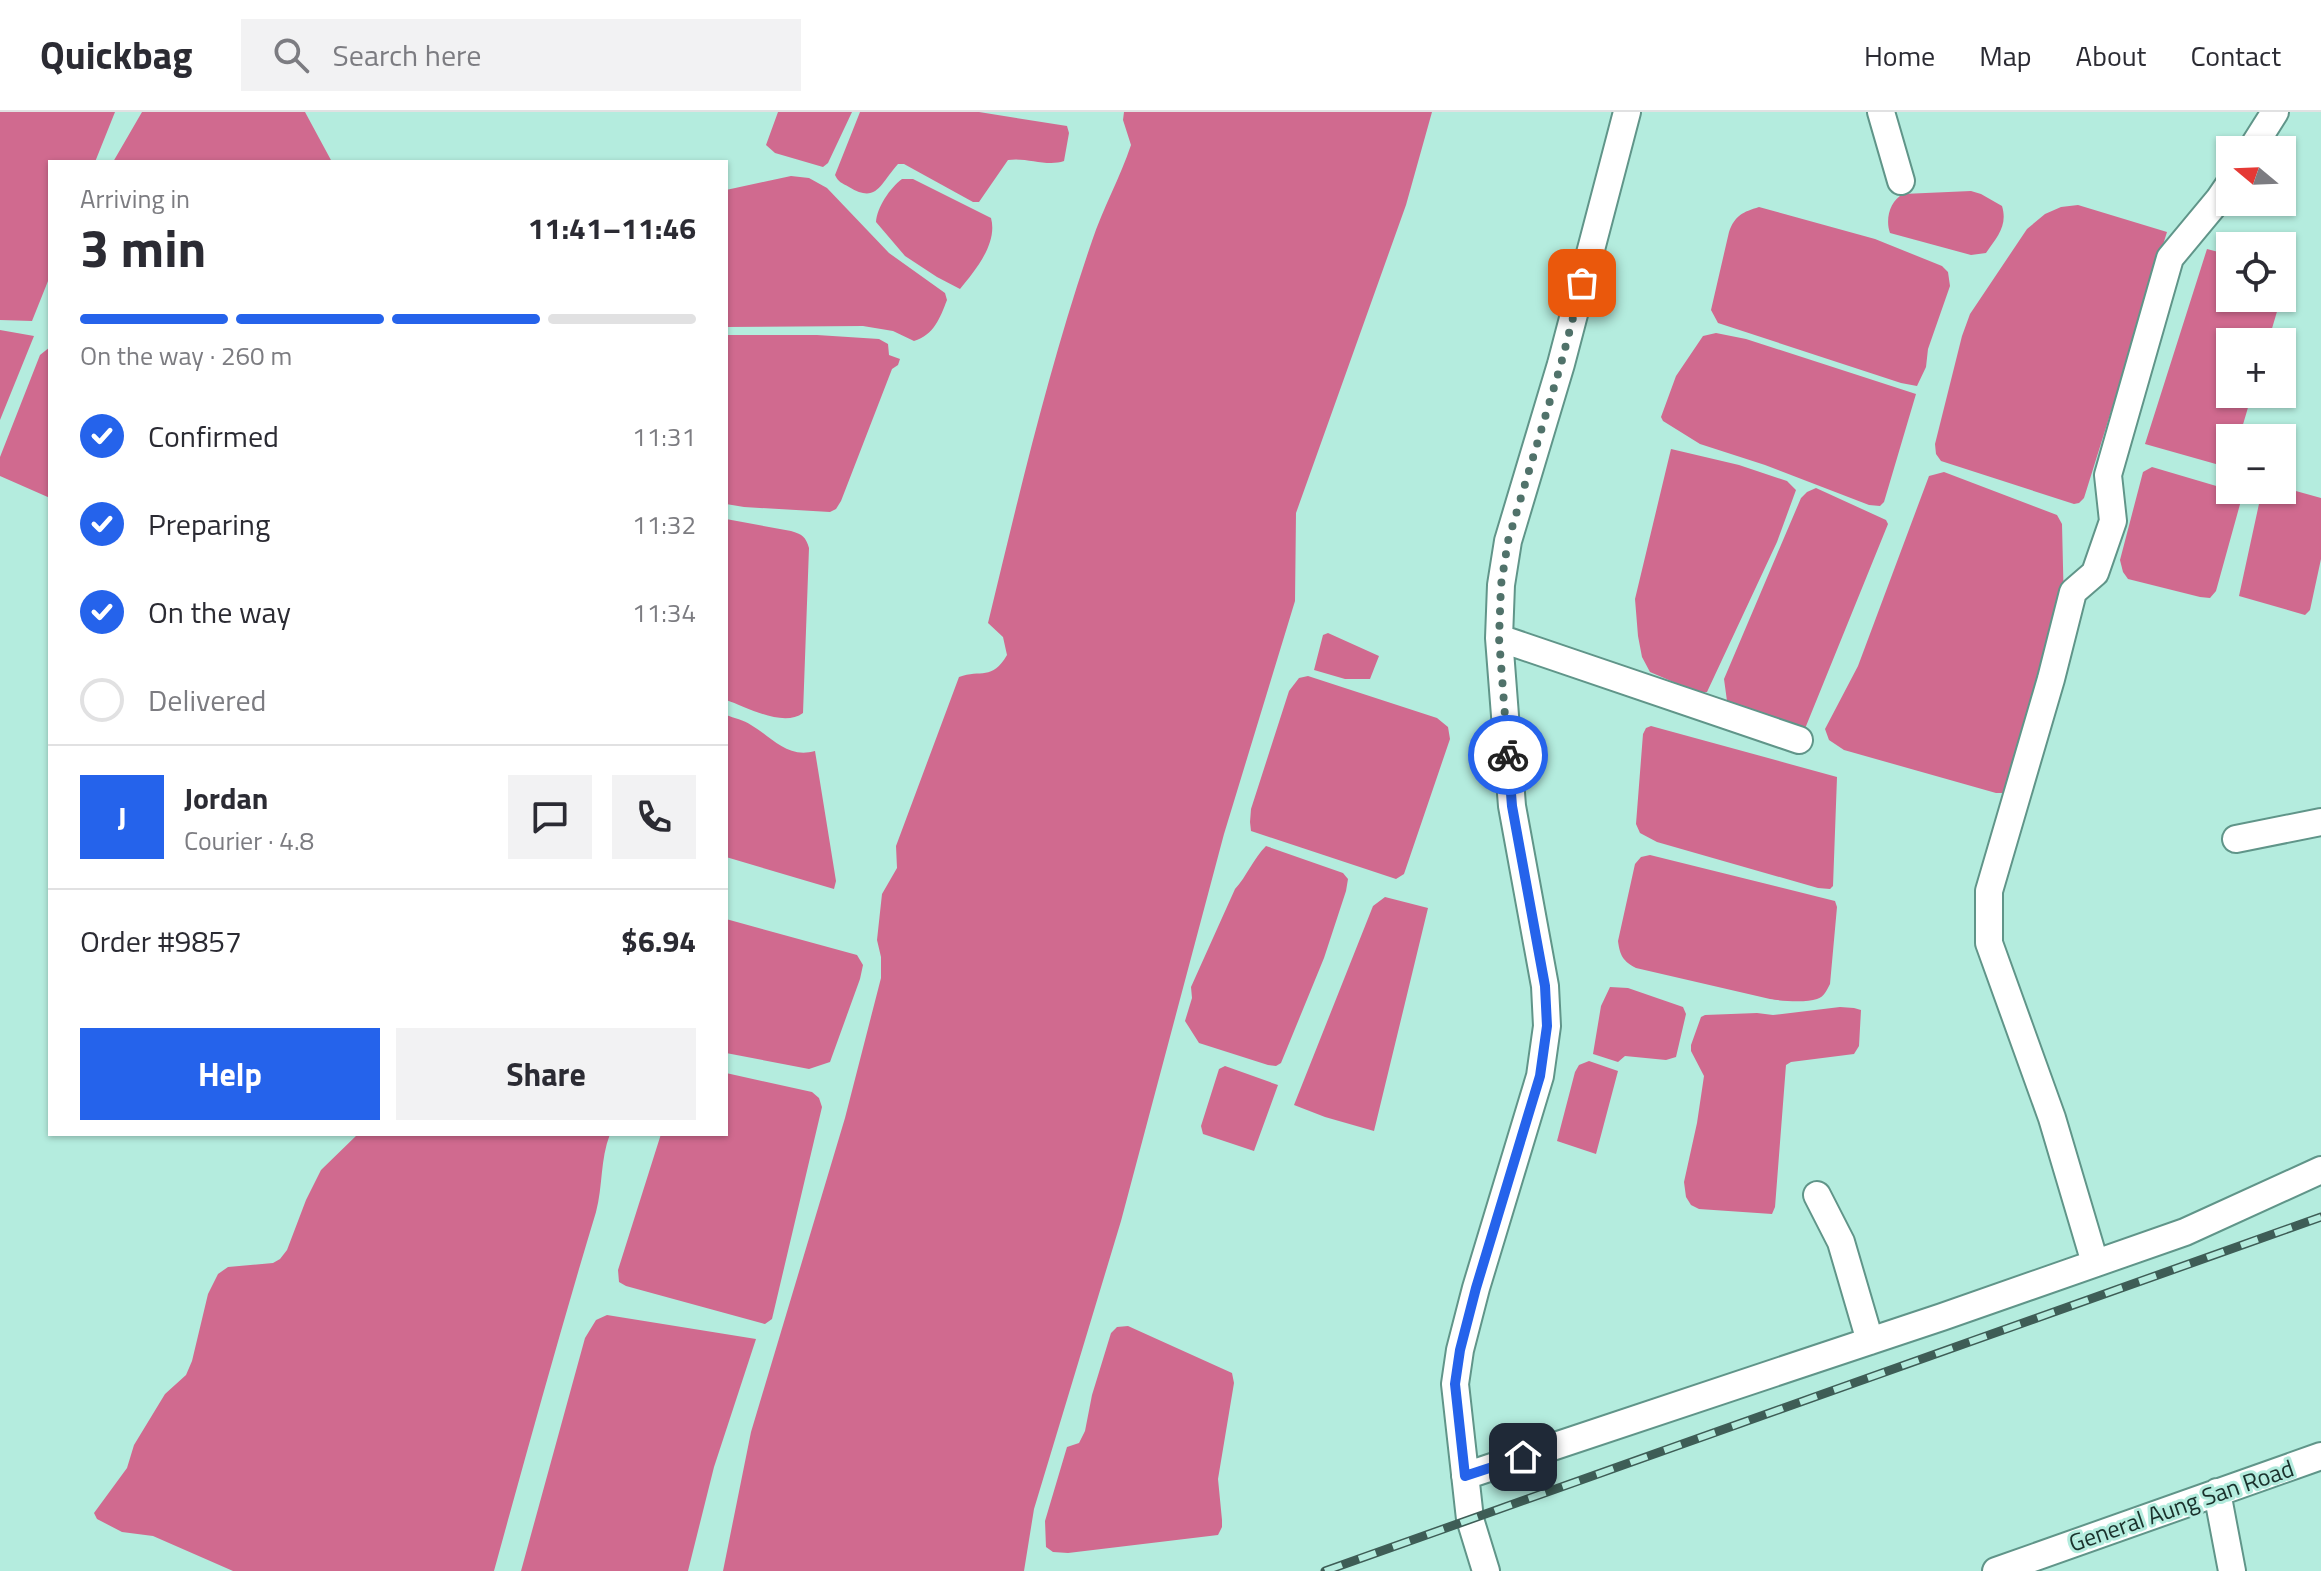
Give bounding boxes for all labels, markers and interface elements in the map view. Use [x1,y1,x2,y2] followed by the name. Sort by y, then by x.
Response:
[241,19,801,91] search box
[40,26,193,84] text: Quickbag
[333,32,481,78] text: Search here
[269,33,313,77] icon: search
[1864,34,1935,77] text: Home
[1979,34,2032,77] text: Map
[2076,34,2146,77] text: About
[2190,34,2281,77] text: Contact
[2216,136,2296,216] north arrow
[2216,136,2296,504] map controls
[80,179,190,218] text: Arriving in
[528,205,696,251] text: 11:41–11:46
[80,208,206,287] text: 3 min
[2216,232,2296,312] button: locate
[1548,249,1616,317] pin
[1560,261,1604,305] icon: bag
[2216,328,2296,408] button: +
[80,336,292,375] text: On the way · 260 m
[148,413,279,459] text: Confirmed
[80,414,124,458] icon: check
[632,417,696,456] text: 11:31
[2216,424,2296,504] button: −
[148,501,270,547] text: Preparing
[80,502,124,546] icon: check
[632,505,696,544] text: 11:32
[148,589,291,635] text: On the way
[80,590,124,634] icon: check
[632,593,696,632] text: 11:34
[148,677,266,723] text: Delivered
[1468,715,1548,795] courier
[1486,733,1530,777] icon: bike
[184,775,268,821] text: Jordan
[508,775,592,859] button: chat
[612,775,696,859] button: phone
[117,794,127,840] text: J
[184,821,314,860] text: Courier · 4.8
[80,918,242,964] text: Order #9857
[621,918,696,964] text: $6.94
[80,1028,380,1120] button: Help
[396,1028,696,1120] button: Share
[1489,1423,1557,1491] pin
[1501,1435,1545,1479] icon: home
[2064,1450,2298,1560] street label: General Aung San Road

